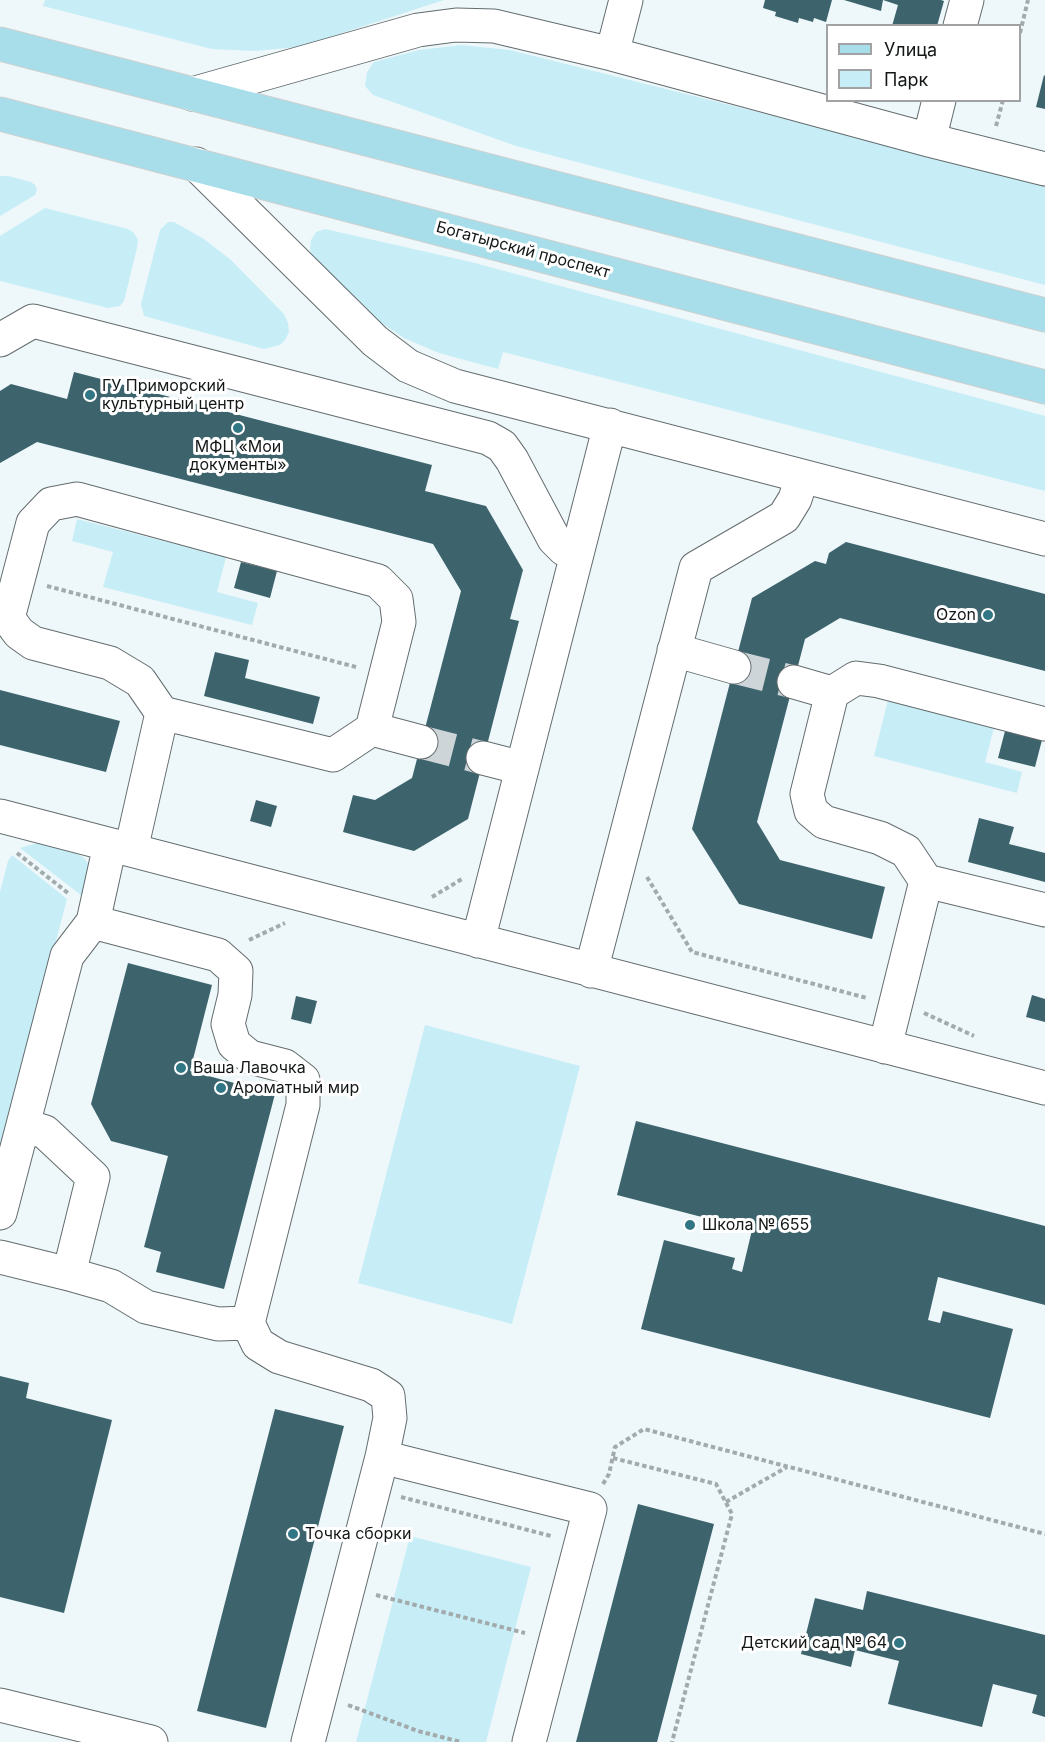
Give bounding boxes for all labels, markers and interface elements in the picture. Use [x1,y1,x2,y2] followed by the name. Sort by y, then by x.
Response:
[826,24,1021,102] legend
[884,39,937,60] text: Улица
[884,69,928,90] text: Парк
[434,218,612,282] street label: Богатырский проспект
[102,376,244,414] place label: ГУ Приморский культурный центр
[83,388,97,402] marker: ГУ Приморский культурный центр
[231,421,245,435] marker: МФЦ «Мои документы»
[189,437,287,475] place label: МФЦ «Мои документы»
[936,605,976,625] place label: Ozon
[981,608,995,622] marker: Ozon
[193,1058,306,1078] place label: Ваша Лавочка
[174,1061,188,1075] marker: Ваша Лавочка
[233,1078,359,1098] place label: Ароматный мир
[214,1081,228,1095] marker: Ароматный мир
[702,1215,809,1235] place label: Школа № 655
[683,1218,697,1232] marker: Школа № 655
[305,1524,411,1544] place label: Точка сборки
[286,1527,300,1541] marker: Точка сборки
[741,1633,887,1653] place label: Детский сад № 64
[892,1636,906,1650] marker: Детский сад № 64

